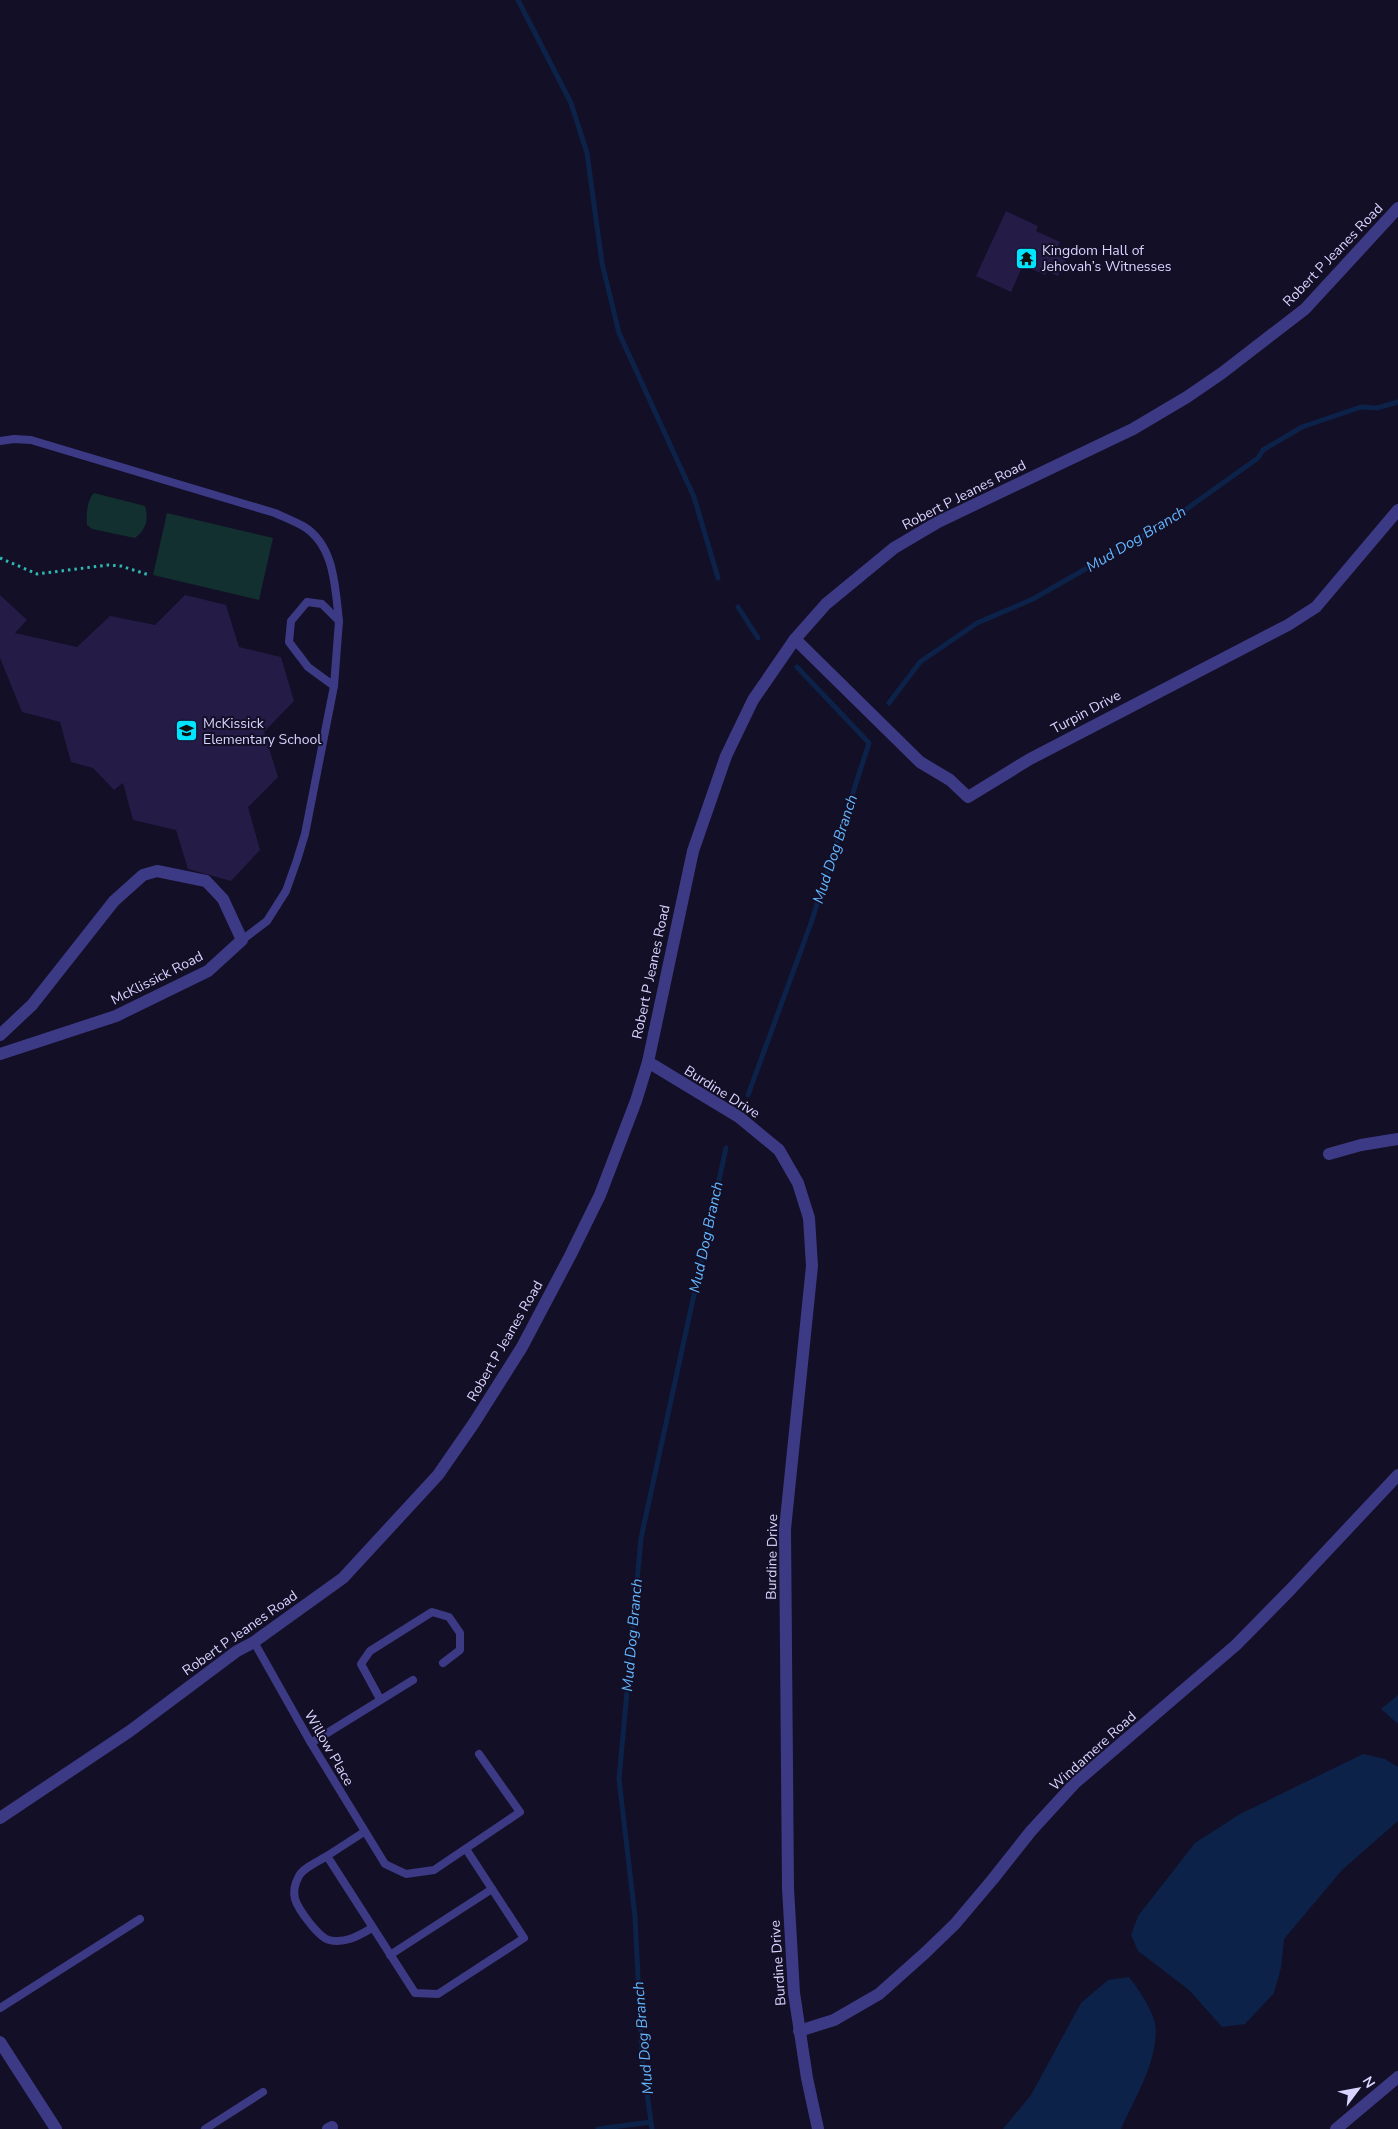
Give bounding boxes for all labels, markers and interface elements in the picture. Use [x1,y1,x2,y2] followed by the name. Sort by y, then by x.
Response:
[1279,199,1387,311] street label: Robert P Jeanes Road
[1041,241,1172,276] place label: Kingdom Hall of Jehovah’s Witnesses
[1014,246,1038,270] temple icon: Kingdom Hall of Jehovah’s Witnesses
[899,456,1029,534] street label: Robert P Jeanes Road
[1082,501,1190,577] water label: Mud Dog Branch
[1048,686,1124,738] street label: Turpin Drive
[203,714,322,749] place label: McKissick Elementary School
[175,719,199,743] school or university icon: McKissick Elementary School
[808,792,862,906] water label: Mud Dog Branch
[628,903,674,1041] street label: Robert P Jeanes Road
[108,947,206,1009] street label: McKlissick Road
[681,1061,763,1123] street label: Burdine Drive
[684,1179,728,1295] water label: Mud Dog Branch
[463,1277,547,1405] street label: Robert P Jeanes Road
[762,1514,782,1600] street label: Burdine Drive
[617,1578,647,1692] water label: Mud Dog Branch
[179,1586,301,1680] street label: Robert P Jeanes Road
[300,1707,358,1789] street label: Willow Place
[1046,1707,1140,1795] street label: Windamere Road
[766,1920,790,2006] street label: Burdine Drive
[628,1981,658,2095] water label: Mud Dog Branch
[1333,2064,1383,2114] north arrow
[1358,2073,1379,2092] text: N

